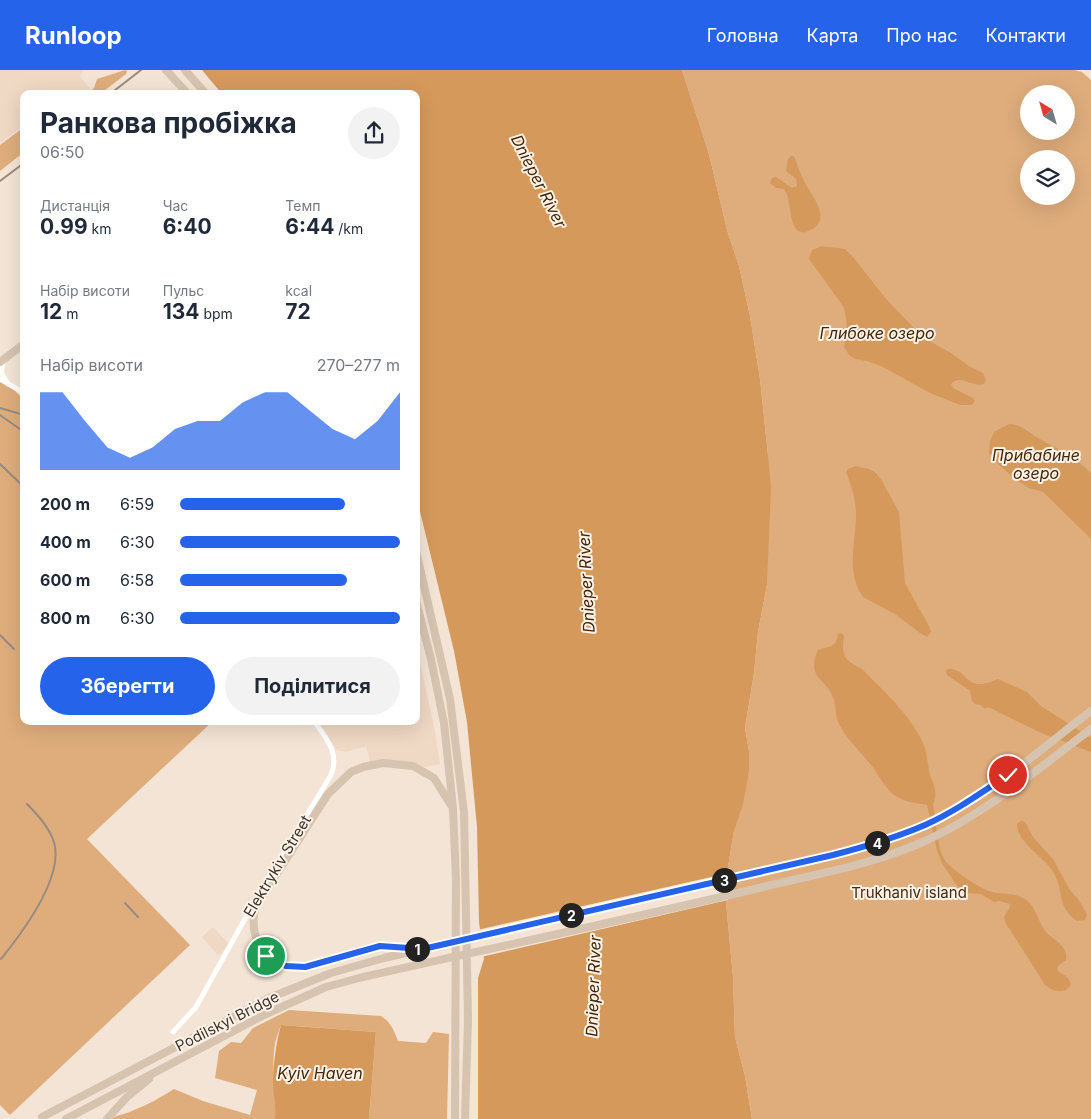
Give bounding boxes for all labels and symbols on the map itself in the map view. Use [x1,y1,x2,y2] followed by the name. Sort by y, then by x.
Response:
[1020,85,1075,140] north arrow
[507,131,571,232] water label: Dnieper River
[819,323,935,343] water label: Глибоке озеро
[992,445,1080,483] water label: Прибабине озеро
[573,530,599,633] water label: Dnieper River
[987,754,1029,796] pin
[239,811,315,921] street label: Elektrykiv Street
[864,830,890,856] pin: 4
[712,868,736,892] pin: 3
[851,883,967,902] park label: Trukhaniv island
[558,902,584,928] pin: 2
[581,934,605,1037] water label: Dnieper River
[245,935,287,977] pin
[404,936,430,962] pin: 1
[172,987,282,1055] street label: Podilskyi Bridge
[277,1063,363,1083] water label: Kyiv Haven

